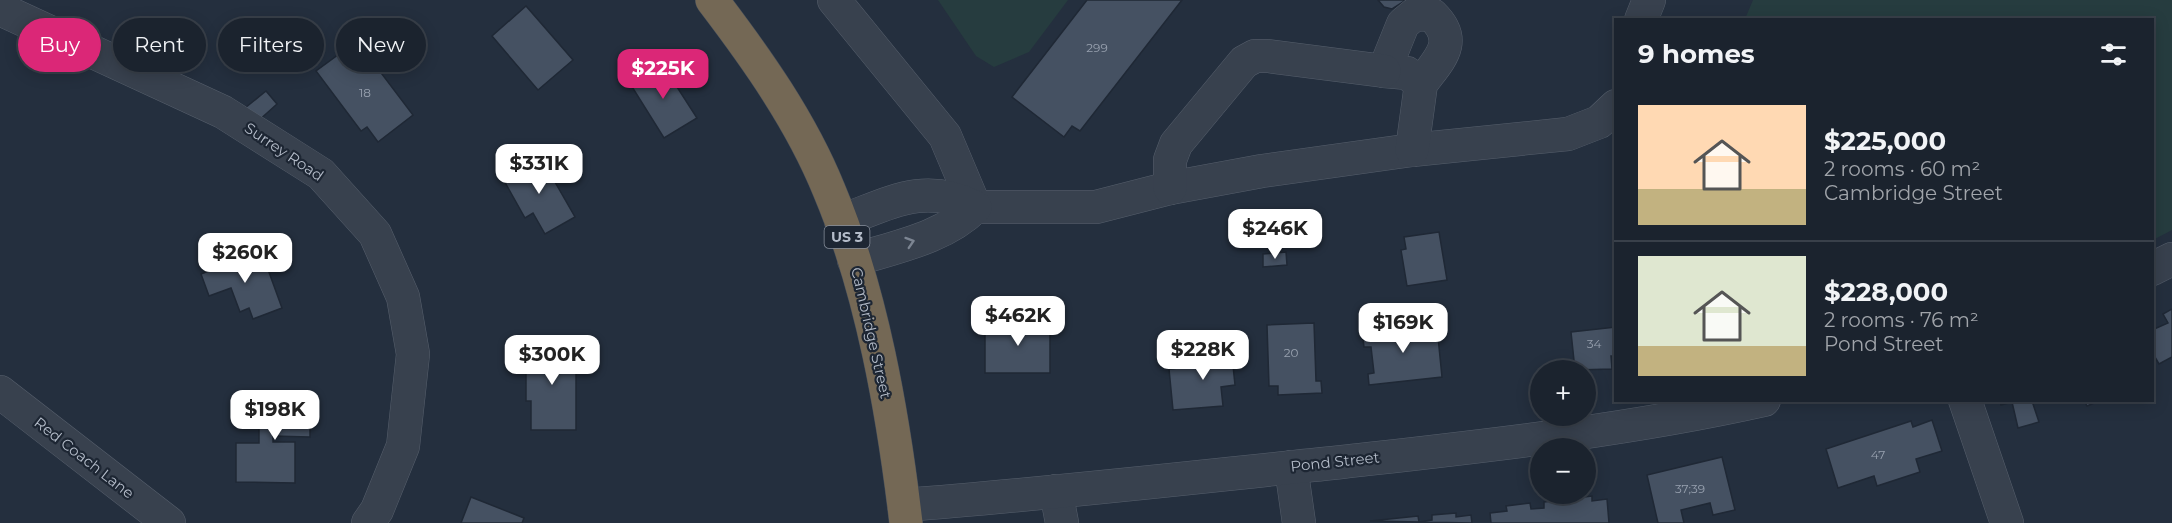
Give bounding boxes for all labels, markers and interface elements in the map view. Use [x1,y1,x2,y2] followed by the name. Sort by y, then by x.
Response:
[18,18,101,72] chip: Buy
[113,18,206,72] chip: Rent
[218,18,324,72] chip: Filters
[336,18,426,72] chip: New
[1638,38,1755,70] text: 9 homes
[2097,38,2130,71] icon: filters
[1086,40,1108,55] house number: 299
[621,49,705,100] pin: $225K
[631,56,695,80] text: $225K
[359,85,371,100] house number: 18
[241,118,327,185] street label: Surrey Road
[1824,125,1946,157] text: $225,000
[1686,129,1758,201] icon: home
[497,144,581,195] pin: $331K
[510,151,568,175] text: $331K
[1824,157,1980,181] text: 2 rooms · 60 m²
[1824,181,2003,205] text: Cambridge Street
[1233,209,1317,260] pin: $246K
[1242,216,1308,240] text: $246K
[824,226,870,248] road number: US 3
[203,233,287,284] pin: $260K
[904,236,915,249] one-way arrow
[212,240,278,264] text: $260K
[847,265,896,400] street label: Cambridge Street
[1824,276,1948,308] text: $228,000
[1686,280,1758,352] icon: home
[976,296,1060,347] pin: $462K
[985,303,1051,327] text: $462K
[1361,303,1445,354] pin: $169K
[1824,308,1979,332] text: 2 rooms · 76 m²
[1373,310,1433,334] text: $169K
[1161,330,1245,381] pin: $228K
[1824,332,1943,356] text: Pond Street
[510,335,594,386] pin: $300K
[1587,336,1601,351] house number: 34
[1171,337,1235,361] text: $228K
[519,342,585,366] text: $300K
[1284,345,1298,360] house number: 20
[1530,360,1596,504] map controls
[1530,360,1596,426] button: +
[233,390,317,441] pin: $198K
[244,397,306,421] text: $198K
[30,413,138,503] street label: Red Coach Lane
[1530,438,1596,504] button: −
[1289,447,1380,476] street label: Pond Street
[1871,447,1885,462] house number: 47
[1675,481,1705,496] house number: 37;39

